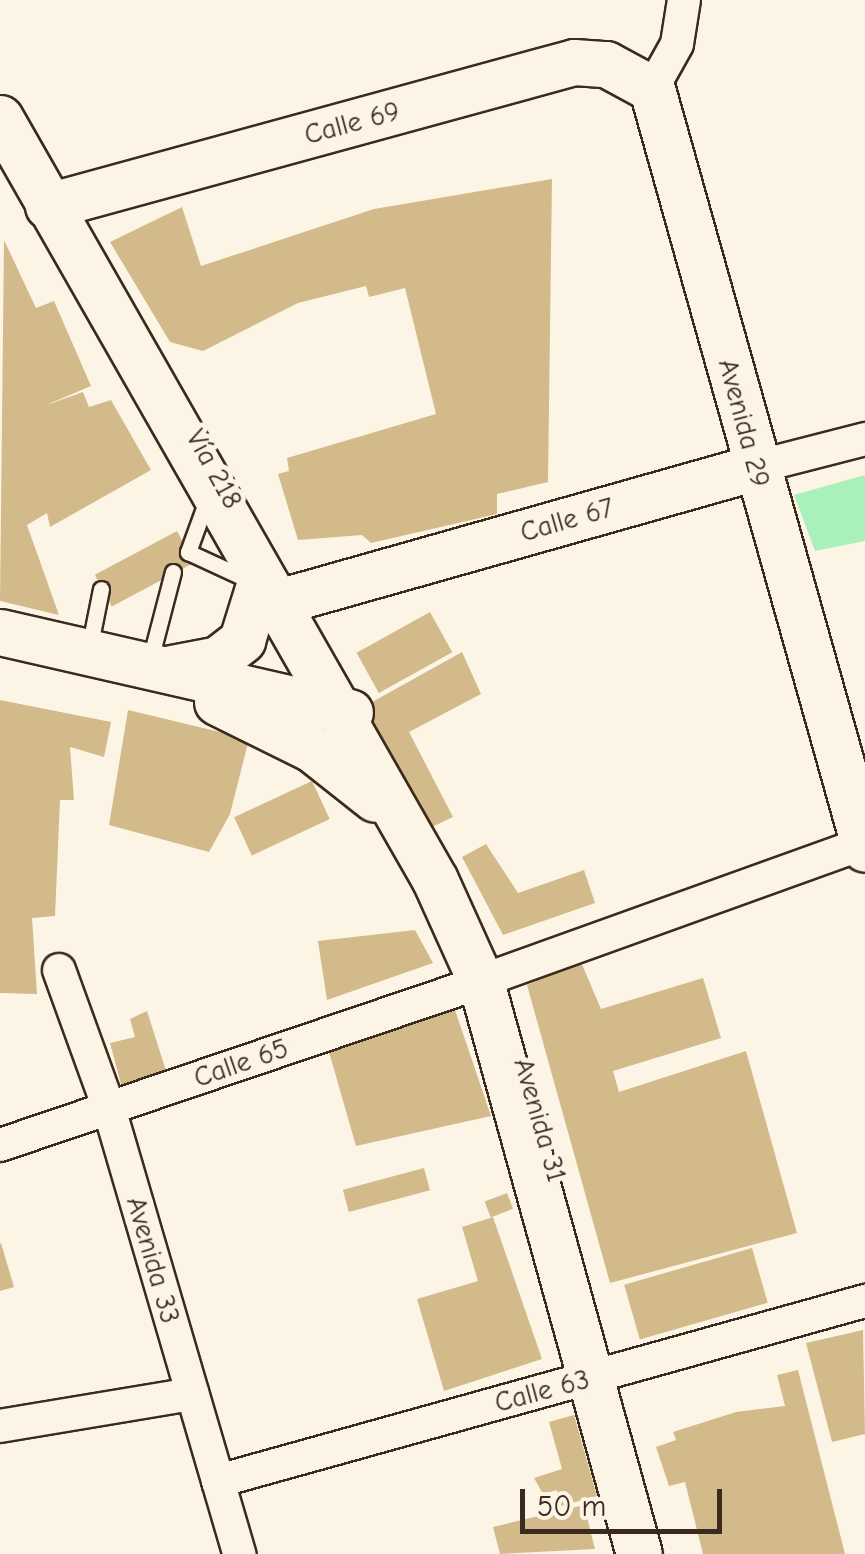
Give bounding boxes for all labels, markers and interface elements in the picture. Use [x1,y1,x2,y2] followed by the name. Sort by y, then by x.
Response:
[301,94,403,152] street label: Calle 69
[711,355,777,491] street label: Avenida 29
[179,424,249,514] street label: Vía 218
[516,491,618,549] street label: Calle 67
[189,1031,293,1095] street label: Calle 65
[506,1054,574,1186] street label: Avenida 31
[119,1193,187,1327] street label: Avenida 33
[491,1362,593,1420] street label: Calle 63
[525,1469,728,1531] scale bar
[537,1489,606,1524] text: 50 m

